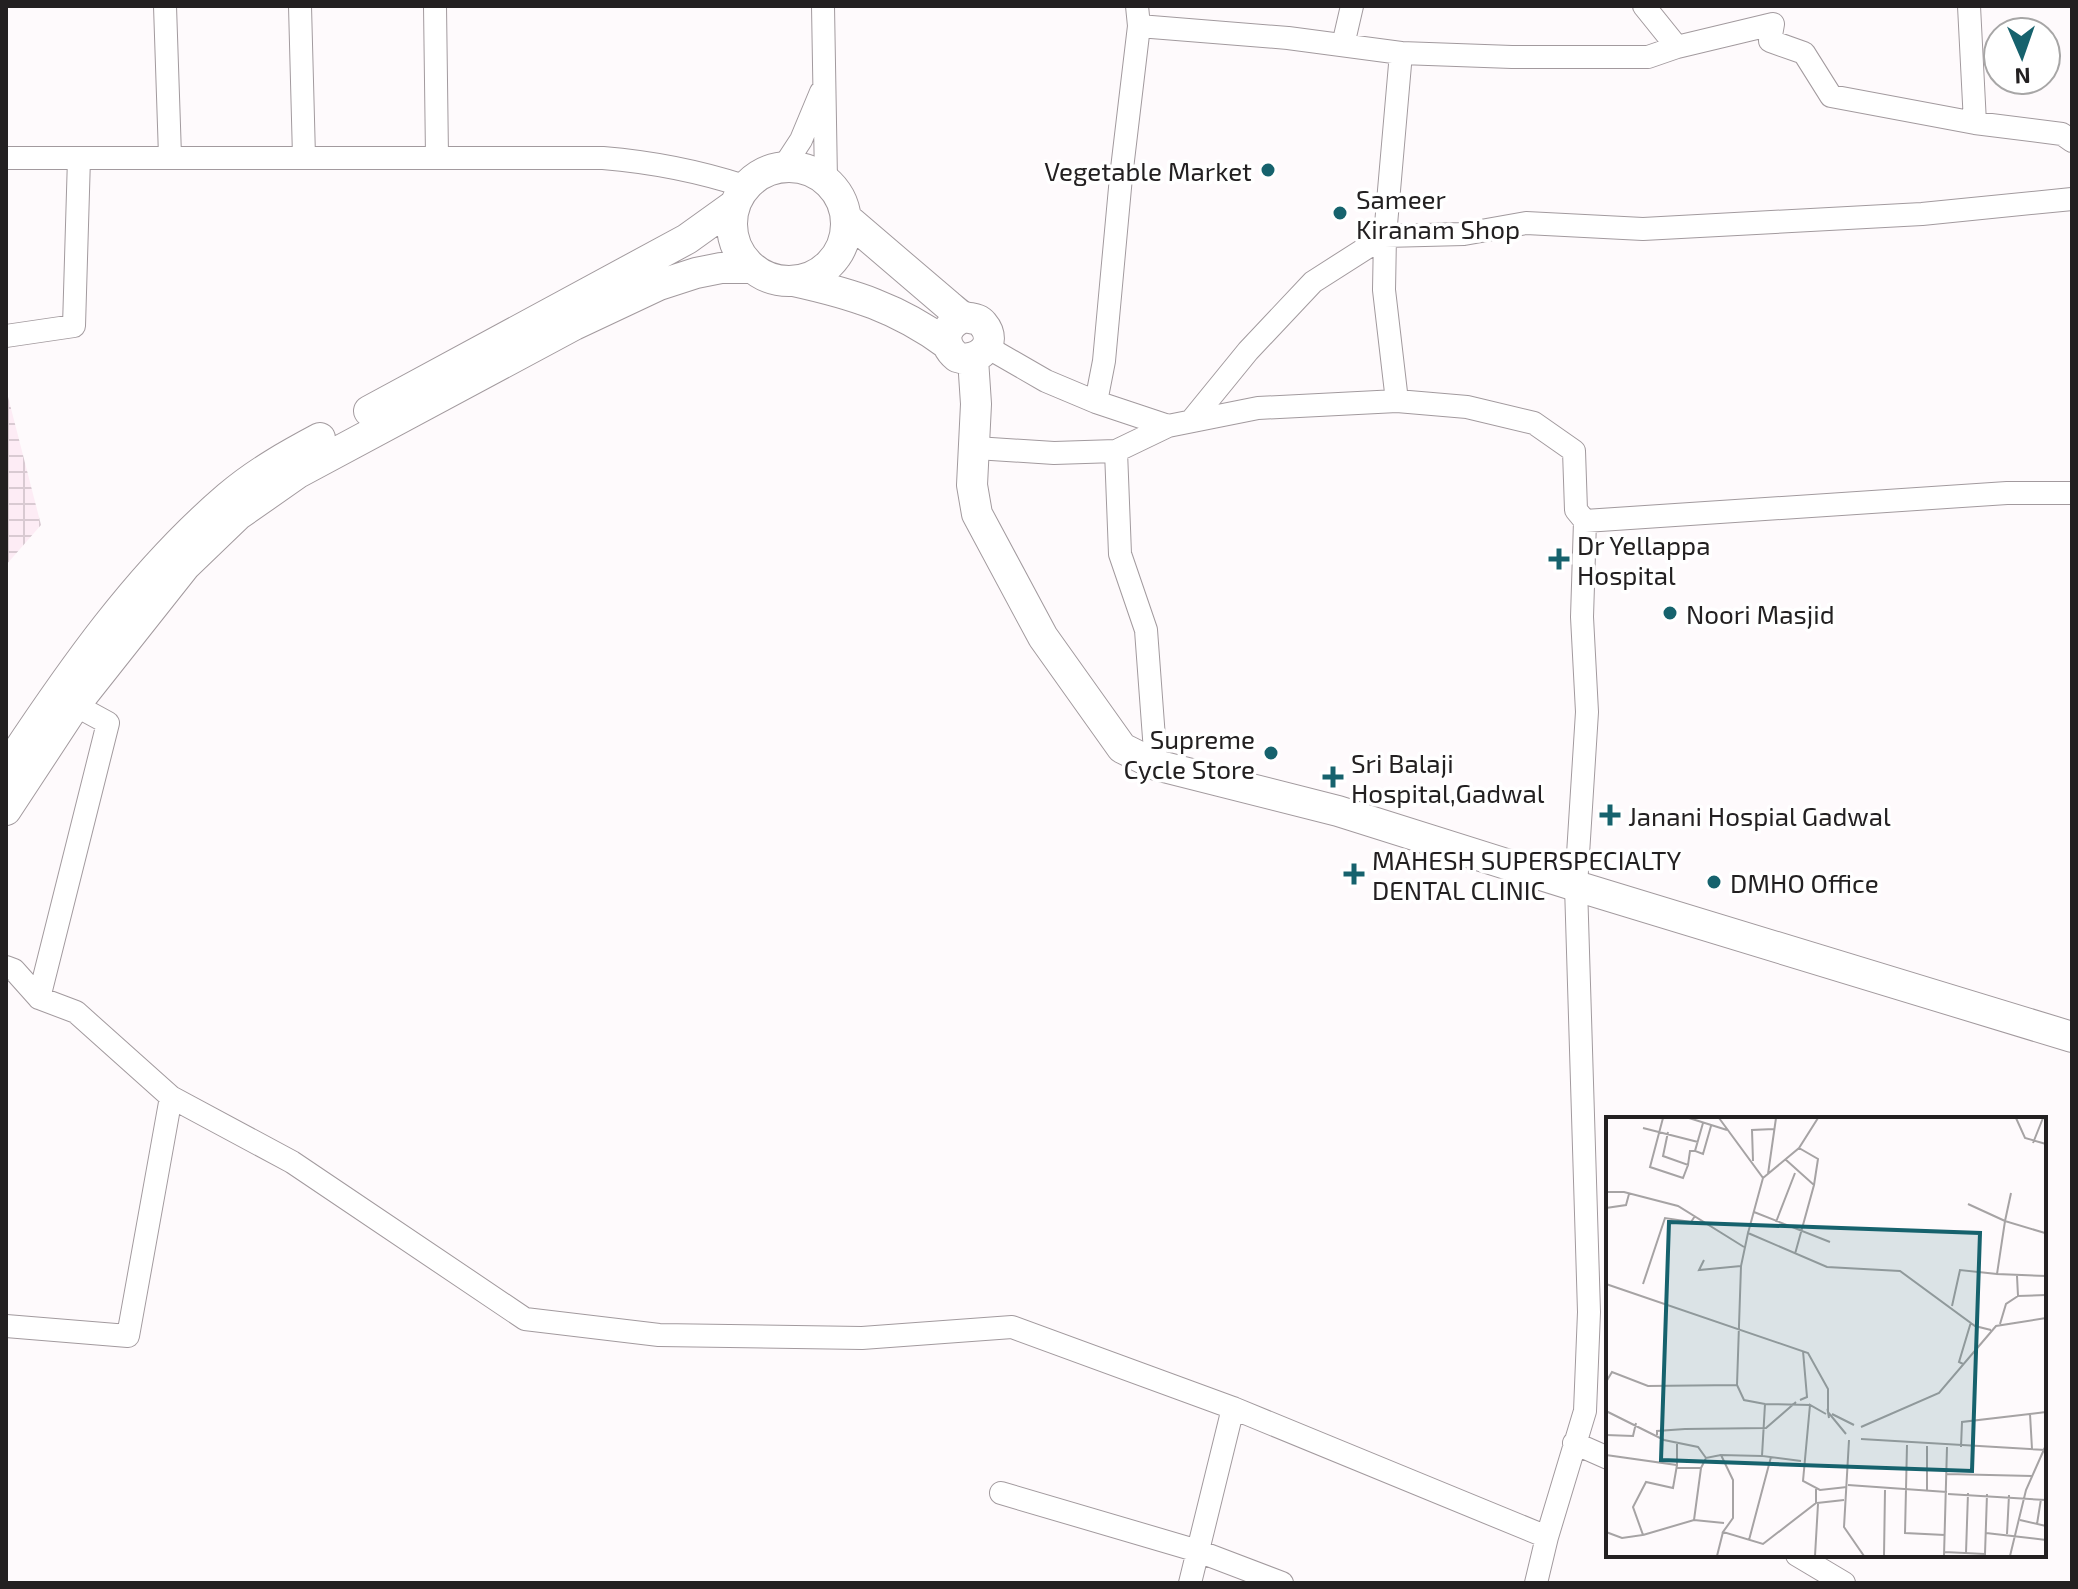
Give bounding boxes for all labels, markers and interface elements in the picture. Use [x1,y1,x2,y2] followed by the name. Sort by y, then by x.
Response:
[1982,16,2062,96] north arrow
[2014,64,2031,90] text: N
[1044,155,1252,186] place label: Vegetable Market
[1259,161,1277,179] marker: Vegetable Market
[1356,183,1520,244] place label: Sameer Kiranam Shop
[1331,204,1349,222] marker: Sameer Kiranam Shop
[1577,529,1710,590] place label: Dr Yellappa Hospital
[1548,548,1570,570] marker: Dr Yellappa Hospital
[1686,598,1835,629] place label: Noori Masjid
[1661,604,1679,622] marker: Noori Masjid
[1123,723,1255,784] place label: Supreme Cycle Store
[1262,744,1280,762] marker: Supreme Cycle Store
[1351,747,1545,808] place label: Sri Balaji Hospital,Gadwal
[1322,766,1344,788] marker: Sri Balaji Hospital,Gadwal
[1628,800,1891,831] place label: Janani Hospial Gadwal
[1599,804,1621,826] marker: Janani Hospial Gadwal
[1372,844,1681,905] place label: MAHESH SUPERSPECIALTY DENTAL CLINIC
[1343,863,1365,885] marker: MAHESH SUPERSPECIALTY DENTAL CLINIC
[1730,867,1879,898] place label: DMHO Office
[1705,873,1723,891] marker: DMHO Office
[1606,1117,2046,1557] inset map

